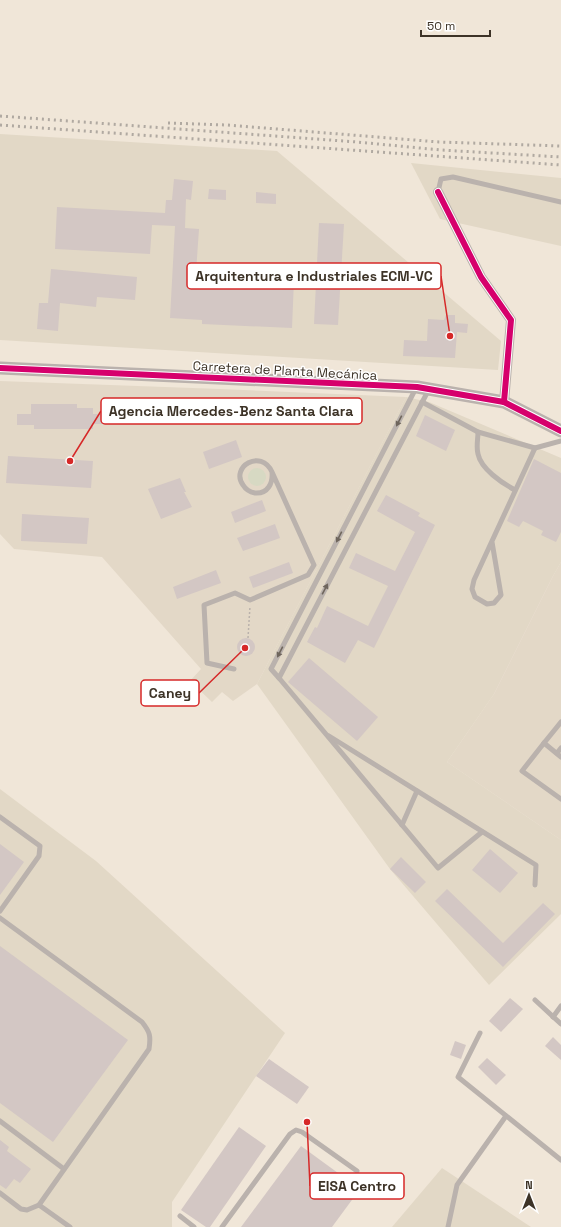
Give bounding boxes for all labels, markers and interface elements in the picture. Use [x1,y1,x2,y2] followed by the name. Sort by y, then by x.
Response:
[421,12,490,38] scale bar
[427,18,455,34] text: 50 m
[187,263,441,289] callout: Arquitentura e Industriales ECM-VC
[195,267,433,285] text: Arquitentura e Industriales ECM-VC
[192,357,378,384] street label: Carretera de Planta Mecánica
[101,398,362,424] callout: Agencia Mercedes-Benz Santa Clara
[109,402,353,420] text: Agencia Mercedes-Benz Santa Clara
[395,416,402,427] one-way arrow
[336,531,342,543] one-way arrow
[322,584,328,595] one-way arrow
[276,647,283,658] one-way arrow
[141,680,199,706] callout: Caney
[149,684,191,702] text: Caney
[310,1173,404,1199] callout: EISA Centro
[509,1175,549,1215] north arrow
[318,1177,396,1195] text: EISA Centro
[525,1178,533,1192] text: N

